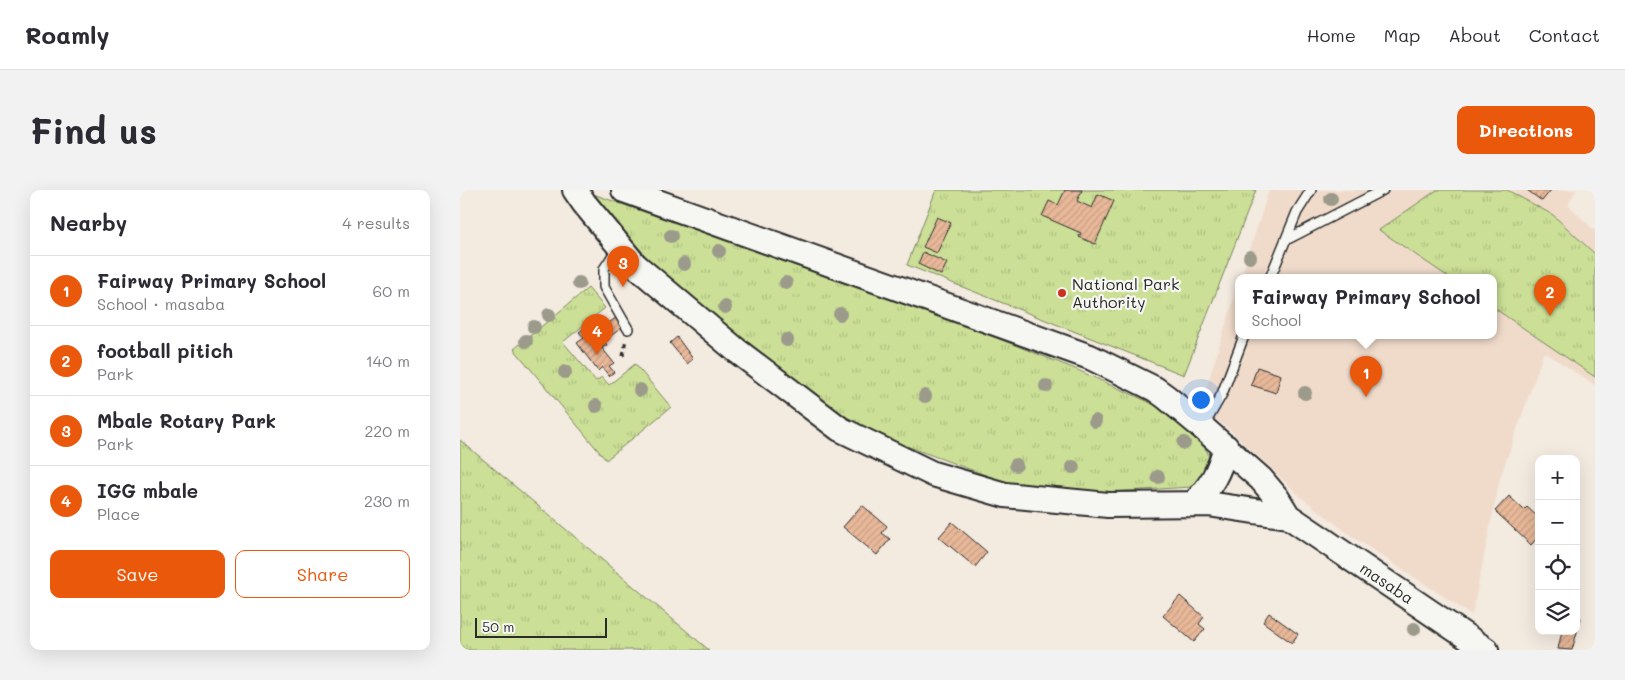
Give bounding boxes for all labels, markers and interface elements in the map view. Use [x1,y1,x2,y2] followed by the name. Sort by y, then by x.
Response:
[25,19,109,50] text: Roamly
[1307,23,1356,47] text: Home
[1384,23,1420,47] text: Map
[1448,23,1501,47] text: About
[1529,23,1600,47] text: Contact
[1457,106,1595,154] button: Directions
[30,107,157,153] text: Find us
[50,209,127,236] text: Nearby
[342,212,410,233] text: 4 results
[607,246,639,287] pin: 3
[97,268,326,293] text: Fairway Primary School
[1072,273,1179,312] place label: National Park Authority
[1235,274,1497,339] popup
[1534,275,1566,316] pin: 2
[62,280,70,301] text: 1
[373,280,410,301] text: 60 m
[1251,284,1481,309] text: Fairway Primary School
[1056,287,1068,299] marker: National Park Authority
[97,293,225,314] text: School · masaba
[1251,309,1302,330] text: School
[581,314,613,355] pin: 4
[97,338,233,363] text: football pitich
[62,350,70,371] text: 2
[366,350,410,371] text: 140 m
[1350,356,1382,397] pin: 1
[97,363,133,384] text: Park
[1188,387,1214,413] your location
[97,408,276,433] text: Mbale Rotary Park
[61,420,71,441] text: 3
[364,420,410,441] text: 220 m
[97,433,133,454] text: Park
[1535,455,1580,635] map controls
[1535,455,1580,500] button: +
[97,478,198,503] text: IGG mbale
[61,490,71,511] text: 4
[364,490,410,511] text: 230 m
[1535,500,1580,545] button: −
[97,503,140,524] text: Place
[1535,545,1580,590] button: locate
[50,550,225,598] button: Save
[235,550,410,598] button: Share
[1356,557,1418,608] street label: masaba
[1535,590,1580,635] button: layers
[475,615,608,638] scale bar
[482,617,514,636] text: 50 m

